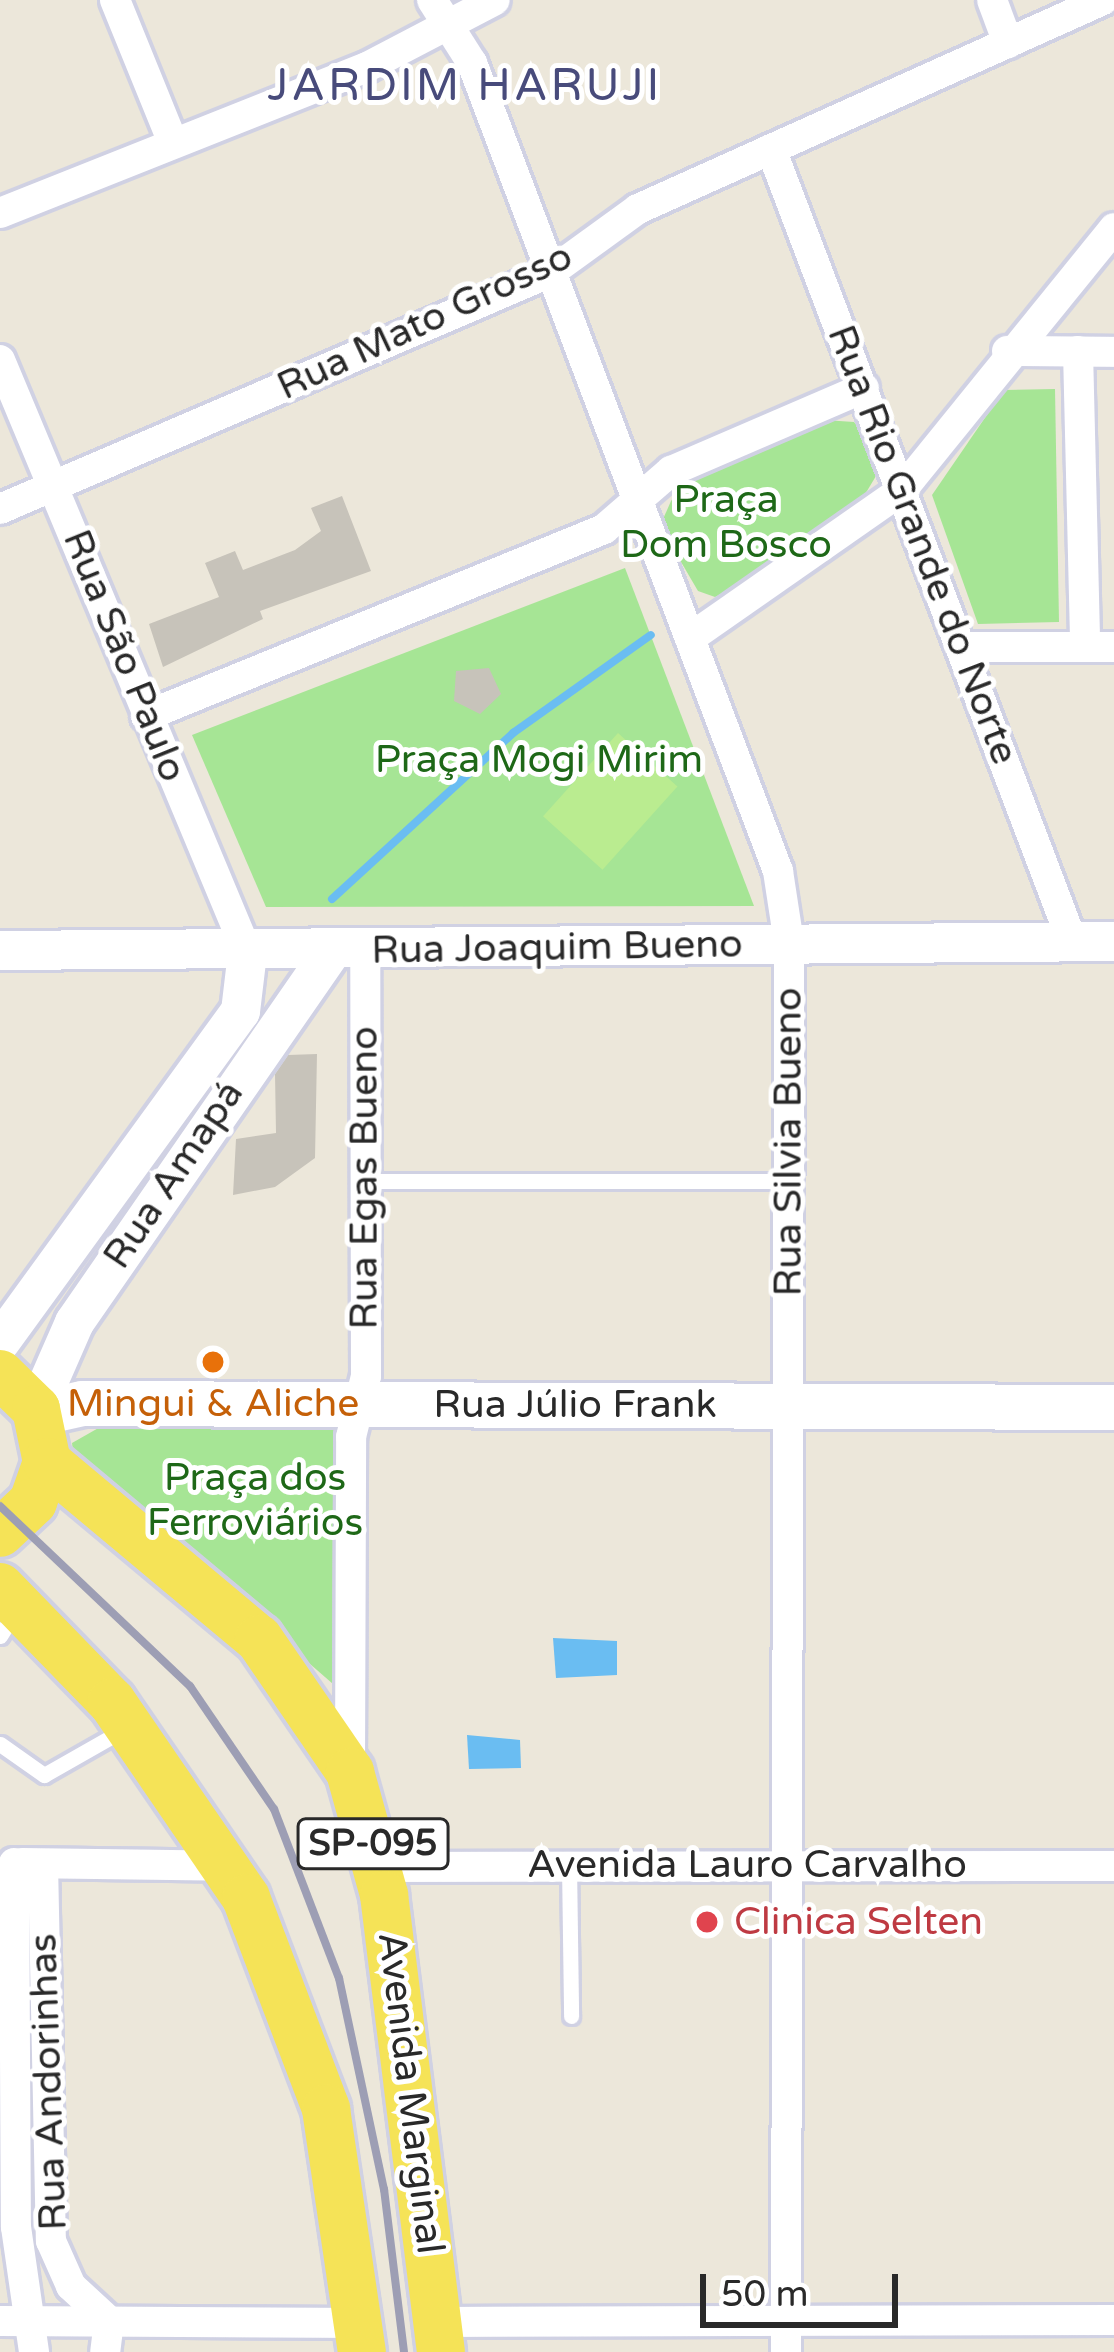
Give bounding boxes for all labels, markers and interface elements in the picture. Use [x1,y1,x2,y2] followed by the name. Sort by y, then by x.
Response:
[268,60,662,114] district label: JARDIM HARUJI
[270,233,580,411] street label: Rua Mato Grosso
[817,319,1027,771] street label: Rua Rio Grande do Norte
[620,478,832,569] park label: Praça Dom Bosco
[52,523,196,789] street label: Rua São Paulo
[375,737,703,783] park label: Praça Mogi Mirim
[371,921,743,975] street label: Rua Joaquim Bueno
[766,987,812,1297] street label: Rua Silvia Bueno
[342,1026,388,1330] street label: Rua Egas Bueno
[94,1072,254,1278] street label: Rua Amapá
[200,1349,226,1375] marker: Mingui & Aliche
[67,1381,359,1427] place label: Mingui & Aliche
[433,1382,717,1428] street label: Rua Júlio Frank
[147,1456,363,1547] park label: Praça dos Ferroviários
[295,1814,451,1874] road number: SP-095
[527,1842,967,1888] street label: Avenida Lauro Carvalho
[734,1899,983,1945] place label: Clinica Selten
[691,1906,723,1938] marker: Clinica Selten
[367,1929,453,2257] street label: Avenida Marginal
[20,1933,78,2231] street label: Rua Andorinhas
[706,2250,904,2324] scale bar
[721,2273,809,2316] text: 50 m

